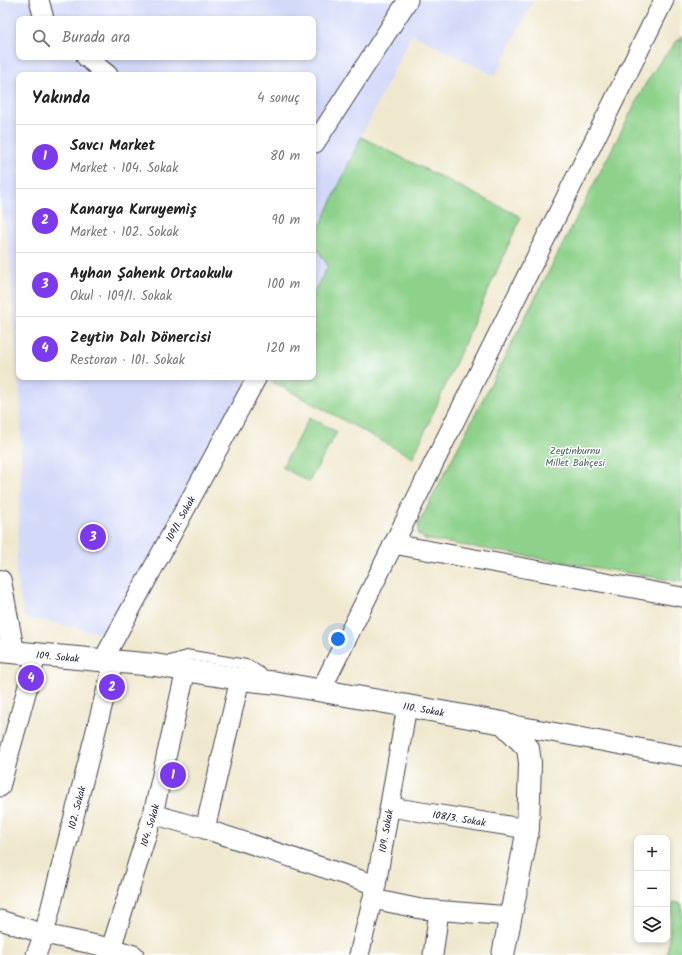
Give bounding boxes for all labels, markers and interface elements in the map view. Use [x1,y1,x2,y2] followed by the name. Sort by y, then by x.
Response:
[16,16,316,60] search box
[62,26,130,50] text: Burada ara
[30,27,52,49] icon: search
[32,85,90,112] text: Yakında
[257,88,300,109] text: 4 sonuç
[70,134,155,158] text: Savcı Market
[43,146,47,167] text: 1
[270,146,300,167] text: 80 m
[70,158,178,179] text: Market · 104. Sokak
[70,198,197,222] text: Kanarya Kuruyemiş
[41,210,49,231] text: 2
[272,210,300,231] text: 90 m
[70,222,179,243] text: Market · 102. Sokak
[70,262,232,286] text: Ayhan Şahenk Ortaokulu
[41,274,49,295] text: 3
[267,274,300,295] text: 100 m
[70,286,172,307] text: Okul · 109/1. Sokak
[70,326,211,350] text: Zeytin Dalı Dönercisi
[41,338,49,359] text: 4
[266,338,300,359] text: 120 m
[70,350,185,371] text: Restoran · 101. Sokak
[545,443,605,471] park label: Zeytinburnu Millet Bahçesi
[162,493,200,545] street label: 109/1. Sokak
[80,522,106,552] pin: 3
[328,629,348,649] your location
[35,647,80,667] street label: 109. Sokak
[18,663,44,693] pin: 4
[99,672,125,702] pin: 2
[402,698,446,721] street label: 110. Sokak
[160,760,186,790] pin: 1
[64,784,91,831] street label: 102. Sokak
[136,802,164,849] street label: 104. Sokak
[431,807,487,831] street label: 108/3. Sokak
[375,808,398,854] street label: 109. Sokak
[634,835,670,943] map controls
[634,835,670,871] button: +
[634,871,670,907] button: −
[634,907,670,943] button: layers

